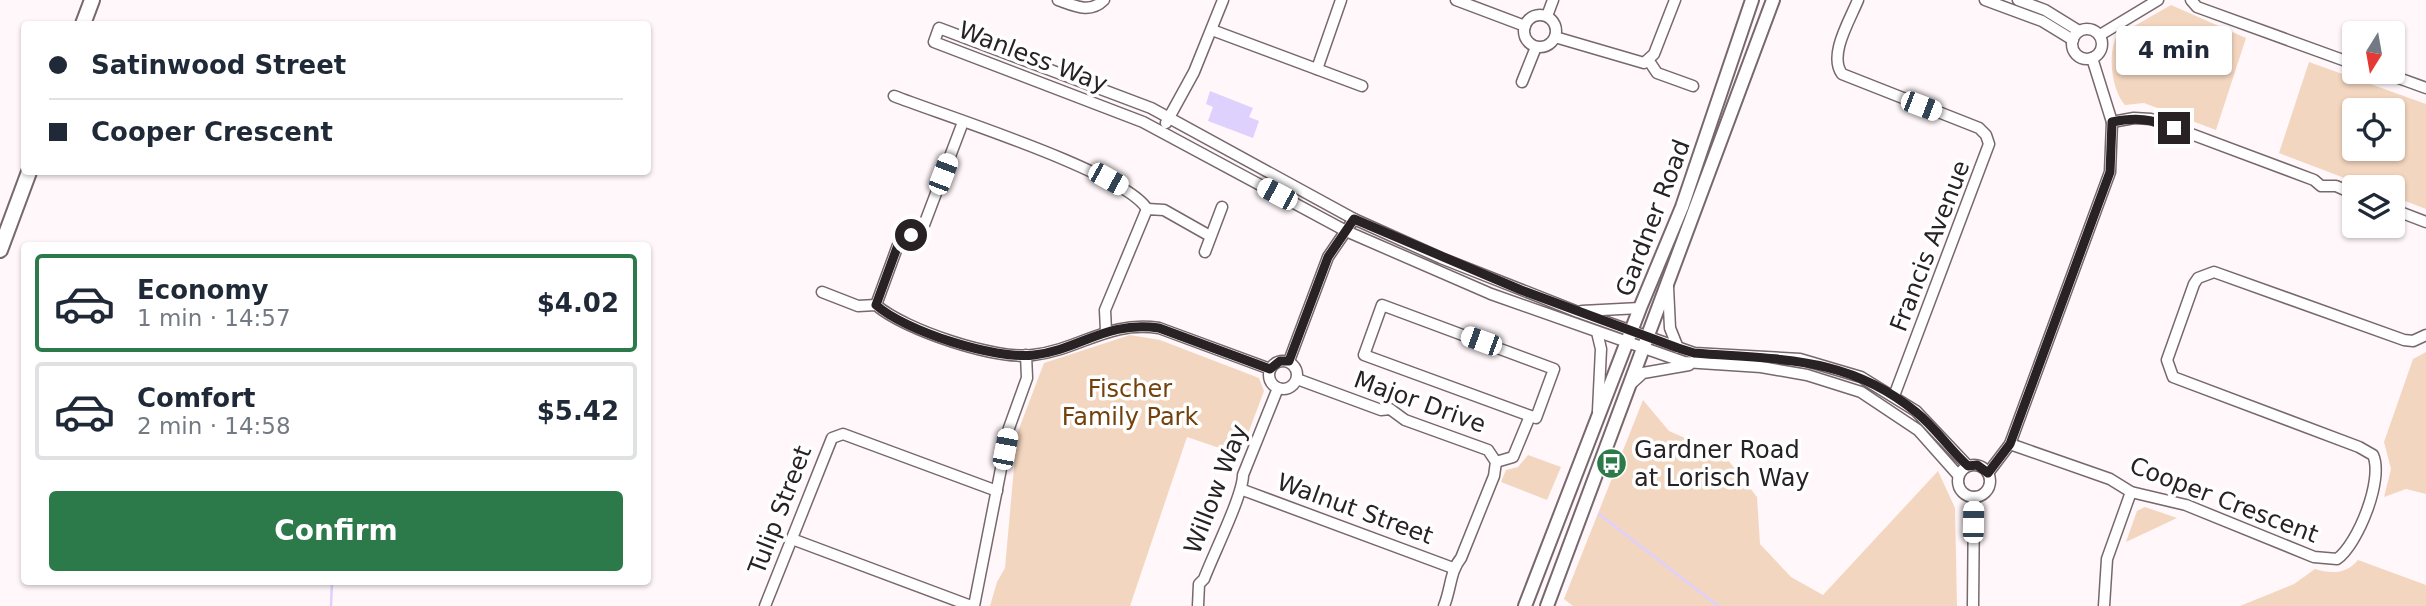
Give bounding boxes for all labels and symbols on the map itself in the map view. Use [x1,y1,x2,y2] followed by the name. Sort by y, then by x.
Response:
[955,16,1111,98] street label: Wanless Way
[2342,21,2404,84] north arrow
[2116,26,2232,76] callout: 4 min
[1898,89,1945,123] car
[2158,112,2190,144] route end
[1610,136,1696,300] street label: Gardner Road
[926,151,961,197] car
[1884,156,1976,336] street label: Francis Avenue
[1085,160,1132,198] car
[1254,175,1301,213] car
[895,219,927,251] route start
[1458,324,1505,358] car
[1350,365,1490,439] street label: Major Drive
[1062,375,1198,431] park label: Fischer Family Park
[1179,420,1253,558] street label: Willow Way
[991,426,1020,472] car
[1634,436,1810,492] place label: Gardner Road at Lorisch Way
[742,442,817,579] street label: Tulip Street
[1594,447,1628,481] bus stop icon: Gardner Road at Lorisch Way
[2126,451,2322,549] street label: Cooper Crescent
[1273,468,1437,550] street label: Walnut Street
[1963,501,1984,543] car

